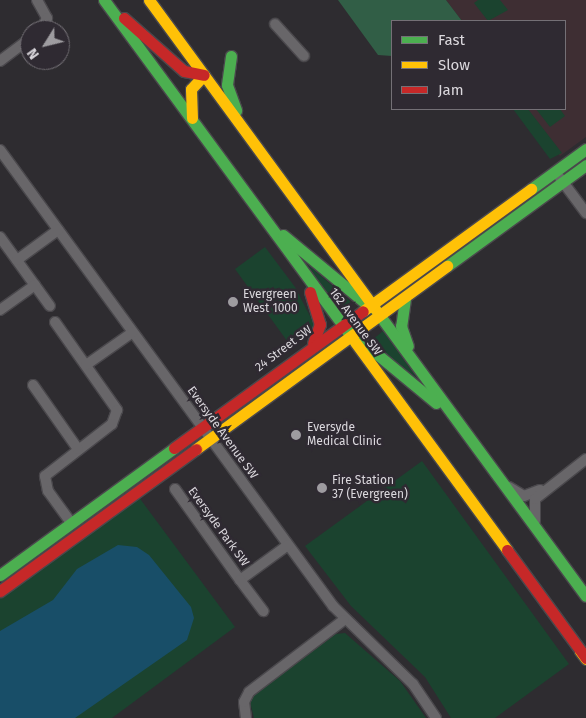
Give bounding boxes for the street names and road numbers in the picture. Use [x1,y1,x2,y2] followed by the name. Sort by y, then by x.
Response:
[326,285,384,359] street label: 162 Avenue SW
[253,323,315,375] street label: 24 Street SW
[184,384,260,482] street label: Eversyde Avenue SW
[184,485,252,569] street label: Eversyde Park SW

